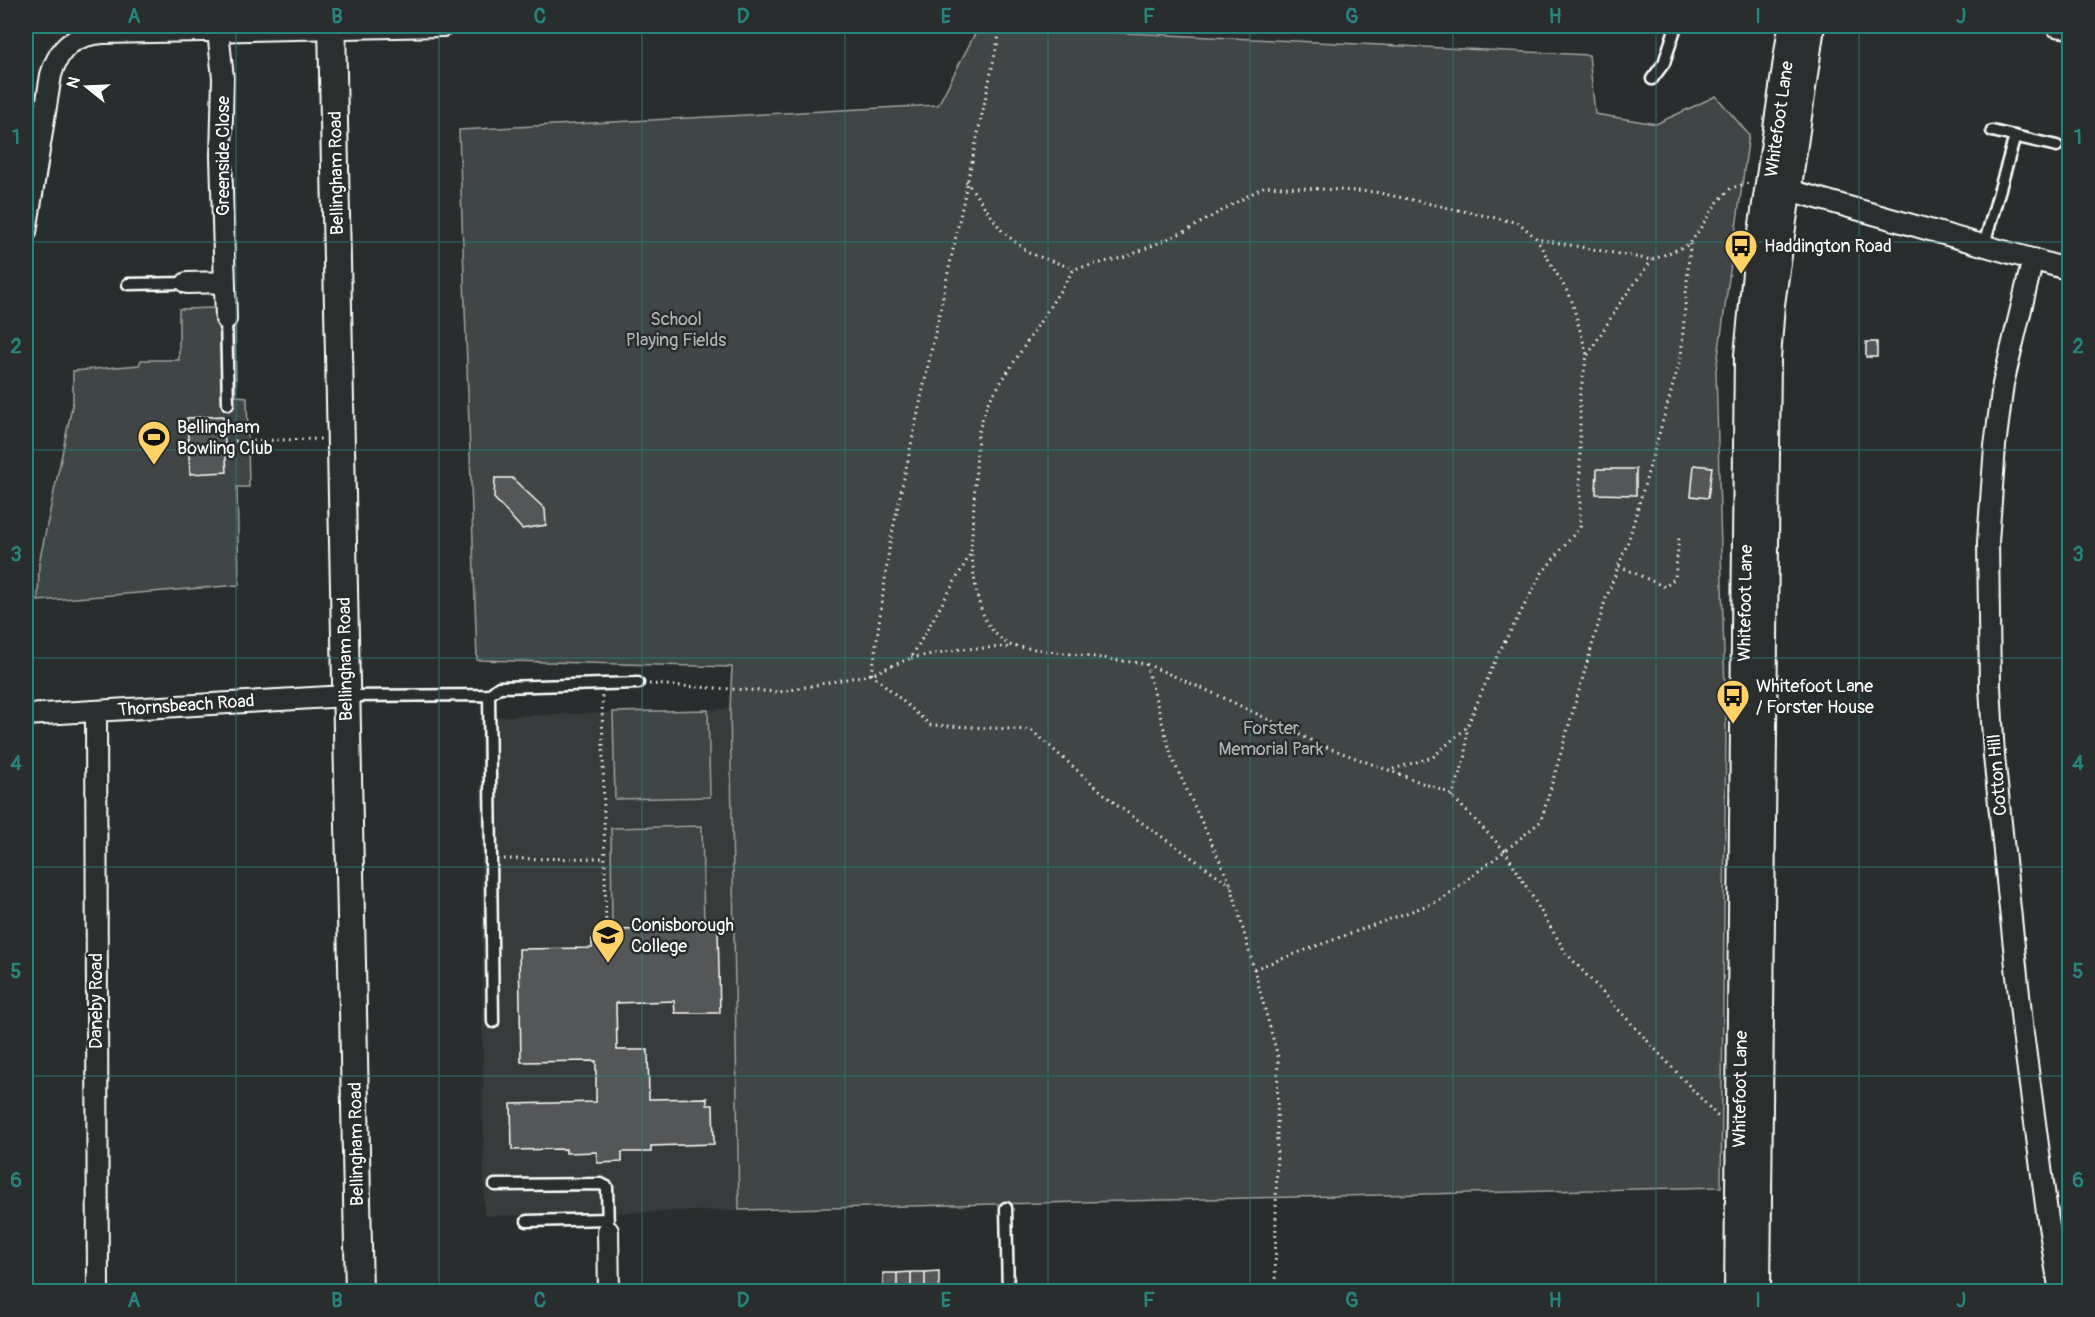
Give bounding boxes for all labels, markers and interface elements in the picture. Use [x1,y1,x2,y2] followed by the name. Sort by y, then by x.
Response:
[128,4,141,29] text: A
[331,4,343,29] text: B
[534,4,546,29] text: C
[737,4,750,29] text: D
[941,4,952,29] text: E
[1143,4,1155,29] text: F
[1345,4,1359,29] text: G
[1549,4,1562,29] text: H
[1755,4,1761,29] text: I
[1956,4,1966,29] text: J
[57,57,117,117] north arrow
[1760,59,1799,179] street label: Whitefoot Lane
[63,74,85,91] text: N
[212,96,235,216] street label: Greenside Close
[324,111,349,235] street label: Bellingham Road
[12,125,20,150] text: 1
[2074,125,2082,150] text: 1
[1723,228,1759,275] bus stop icon: Haddington Road
[1764,235,1892,258] place label: Haddington Road
[626,308,726,352] park label: School Playing Fields
[10,334,22,359] text: 2
[2072,334,2084,359] text: 2
[177,416,273,460] place label: Bellingham Bowling Club
[136,419,172,466] sports icon: Bellingham Bowling Club
[10,542,22,567] text: 3
[2072,542,2084,567] text: 3
[1733,544,1758,662] street label: Whitefoot Lane
[333,597,358,721] street label: Bellingham Road
[1756,675,1874,719] place label: Whitefoot Lane / Forster House
[1715,678,1751,725] bus stop icon: Whitefoot Lane / Forster House
[117,689,255,722] street label: Thornsbeach Road
[1218,717,1324,761] park label: Forster Memorial Park
[1982,733,2013,817] street label: Cotton Hill
[10,751,22,776] text: 4
[2072,751,2084,776] text: 4
[631,914,734,958] place label: Conisborough College
[590,917,626,964] school or university icon: Conisborough College
[85,953,108,1049] street label: Daneby Road
[11,959,22,984] text: 5
[2073,959,2084,984] text: 5
[1728,1030,1753,1148] street label: Whitefoot Lane
[344,1082,369,1206] street label: Bellingham Road
[10,1168,22,1193] text: 6
[2072,1168,2084,1193] text: 6
[128,1288,141,1313] text: A
[331,1288,343,1313] text: B
[534,1288,546,1313] text: C
[737,1288,750,1313] text: D
[941,1288,952,1313] text: E
[1143,1288,1155,1313] text: F
[1345,1288,1359,1313] text: G
[1549,1288,1562,1313] text: H
[1755,1288,1761,1313] text: I
[1956,1288,1966,1313] text: J

